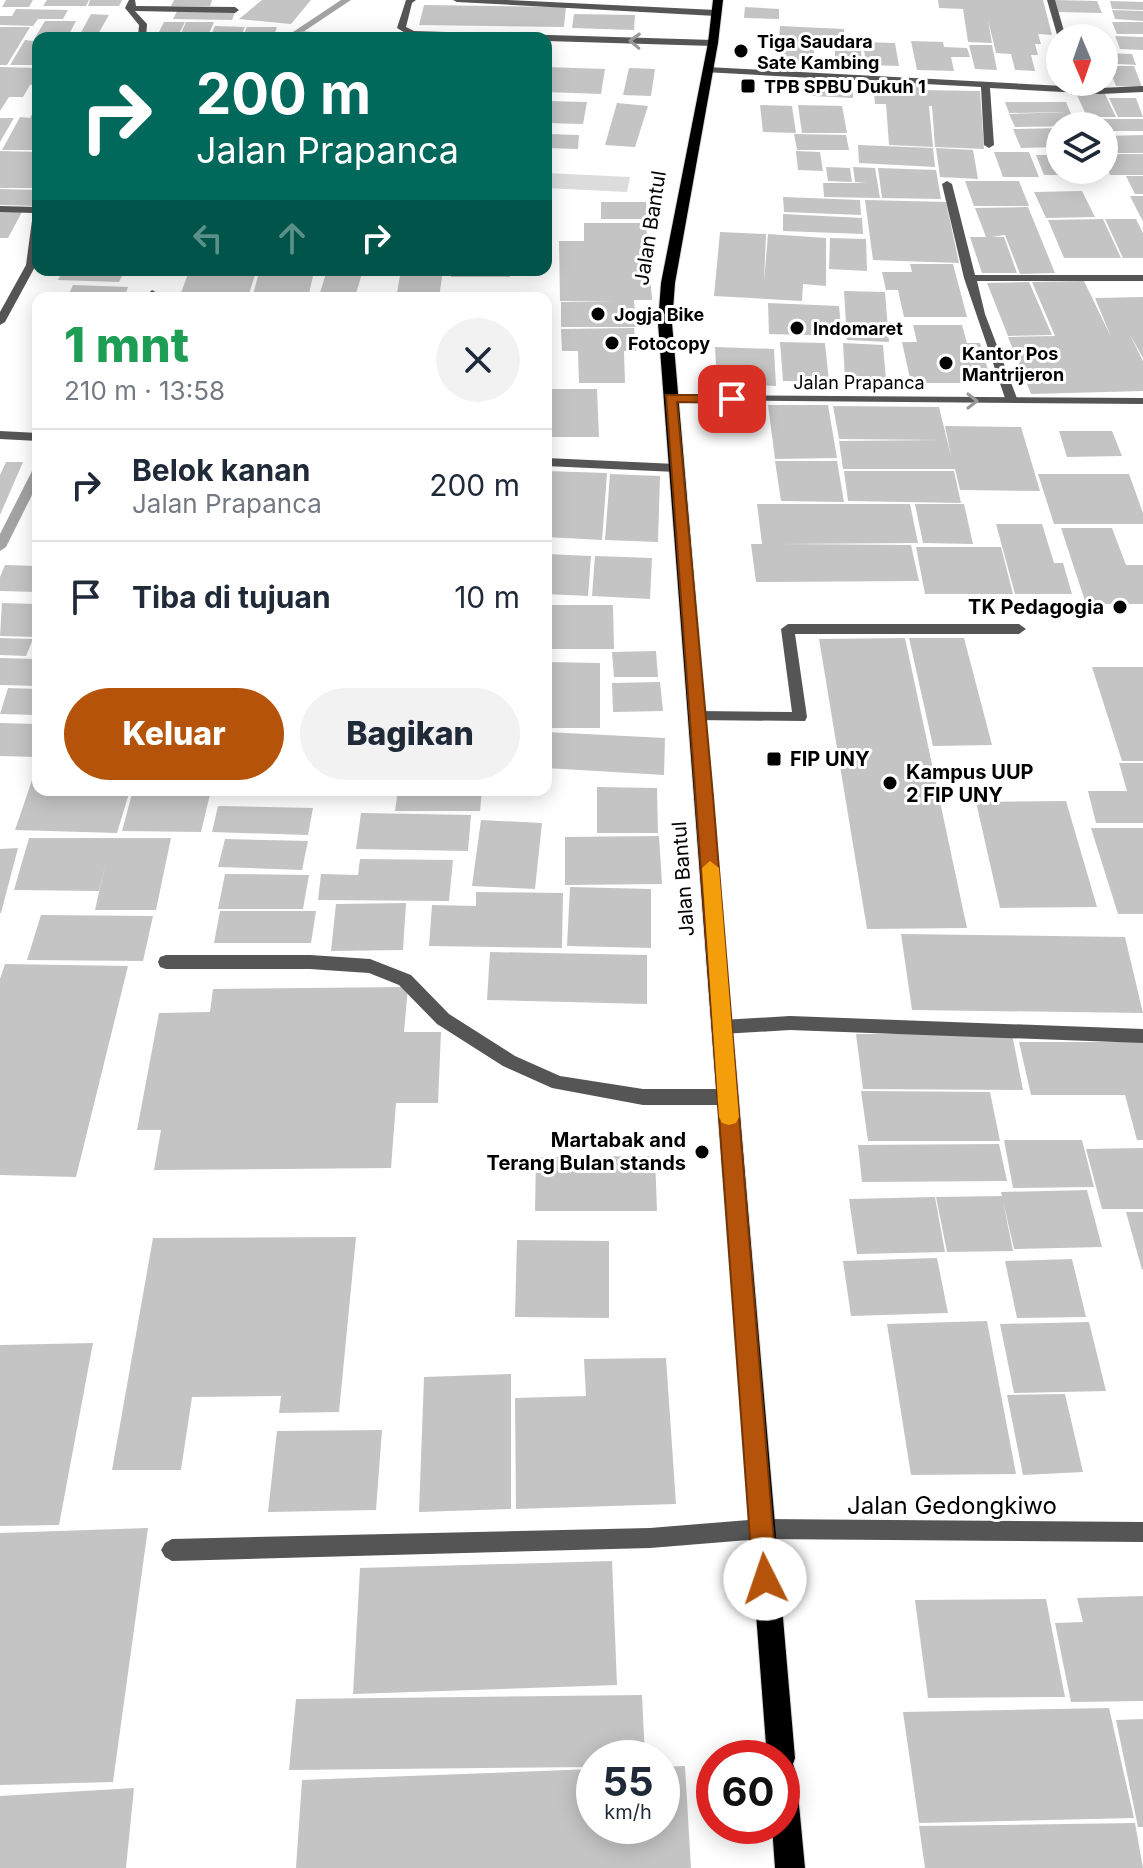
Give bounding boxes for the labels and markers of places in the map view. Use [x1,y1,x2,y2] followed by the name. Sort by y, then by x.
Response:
[757,31,879,73] place label: Tiga Saudara Sate Kambing
[732,42,750,60] marker: Tiga Saudara Sate Kambing
[764,76,926,97] place label: TPB SPBU Dukuh 1
[739,77,757,95] marker: TPB SPBU Dukuh 1
[614,304,705,325] place label: Jogja Bike
[589,305,607,323] marker: Jogja Bike
[813,318,903,339] place label: Indomaret
[788,319,806,337] marker: Indomaret
[628,333,710,354] place label: Fotocopy
[603,334,621,352] marker: Fotocopy
[962,343,1064,385] place label: Kantor Pos Mantrijeron
[937,354,955,372] marker: Kantor Pos Mantrijeron
[698,365,766,433] pin
[968,595,1104,619] place label: TK Pedagogia
[1111,598,1129,616] marker: TK Pedagogia
[790,747,870,771] place label: FIP UNY
[765,750,783,768] marker: FIP UNY
[906,760,1034,807] place label: Kampus UUP 2 FIP UNY
[881,774,899,792] marker: Kampus UUP 2 FIP UNY
[487,1128,686,1175] place label: Martabak and Terang Bulan stands
[693,1143,711,1161] marker: Martabak and Terang Bulan stands

